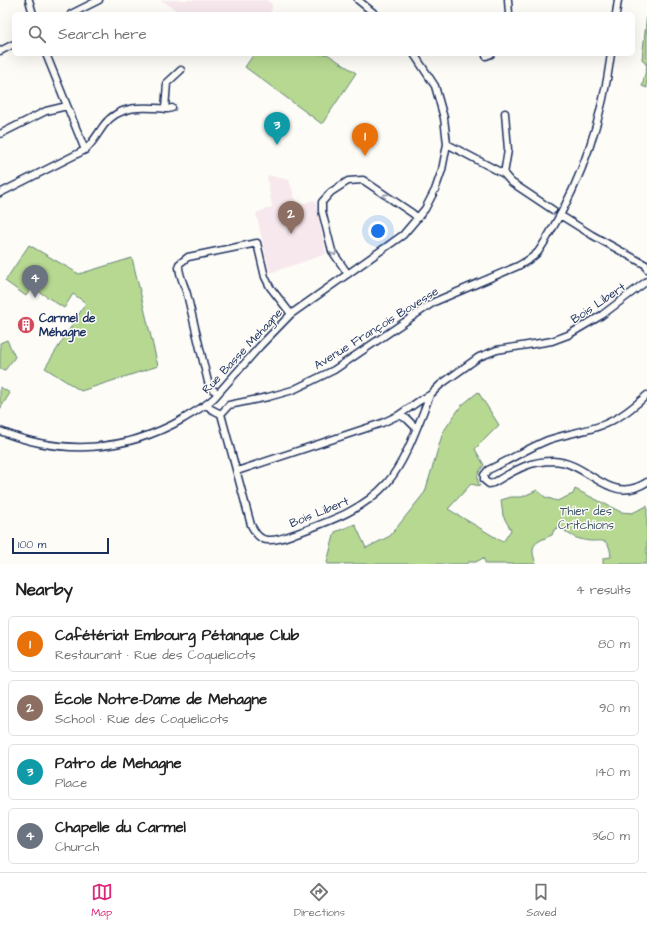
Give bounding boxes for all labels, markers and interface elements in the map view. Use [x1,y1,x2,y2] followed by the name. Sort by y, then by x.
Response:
[12,12,635,56] search box
[26,23,48,45] icon: search
[58,24,147,45] text: Search here
[264,112,290,145] pin: 3
[352,123,378,156] pin: 1
[384,193,391,200] one-way arrow
[278,201,304,234] pin: 2
[368,221,388,241] your location
[329,249,337,256] one-way arrow
[22,265,48,298] pin: 4
[568,279,629,328] street label: Bois Libert
[311,283,442,374] street label: Avenue François Bovesse
[198,305,288,398] street label: Rue Basse Mehagne
[39,310,96,343] place label: Carmel de Méhagne
[16,315,36,335] building icon: Carmel de Méhagne
[287,493,352,532] street label: Bois Libert
[558,503,614,534] park label: Thier des Critchions
[12,536,109,555] scale bar
[18,537,46,552] text: 100 m
[16,578,73,602] text: Nearby
[576,581,631,599] text: 4 results
[55,625,299,646] text: Cafétériat Embourg Pétanque Club
[29,635,31,653] text: 1
[598,635,630,653] text: 80 m
[55,646,256,664] text: Restaurant · Rue des Coquelicots
[55,689,267,710] text: École Notre-Dame de Mehagne
[26,699,34,717] text: 2
[599,699,630,717] text: 90 m
[55,710,229,728] text: School · Rue des Coquelicots
[55,753,182,774] text: Patro de Mehagne
[27,763,33,781] text: 3
[596,763,630,781] text: 140 m
[55,774,87,792] text: Place
[55,817,186,838] text: Chapelle du Carmel
[26,827,34,845] text: 4
[592,827,630,845] text: 360 m
[55,838,99,856] text: Church
[91,881,113,920] tab: Map
[294,881,345,920] tab: Directions
[526,881,556,920] tab: Saved

